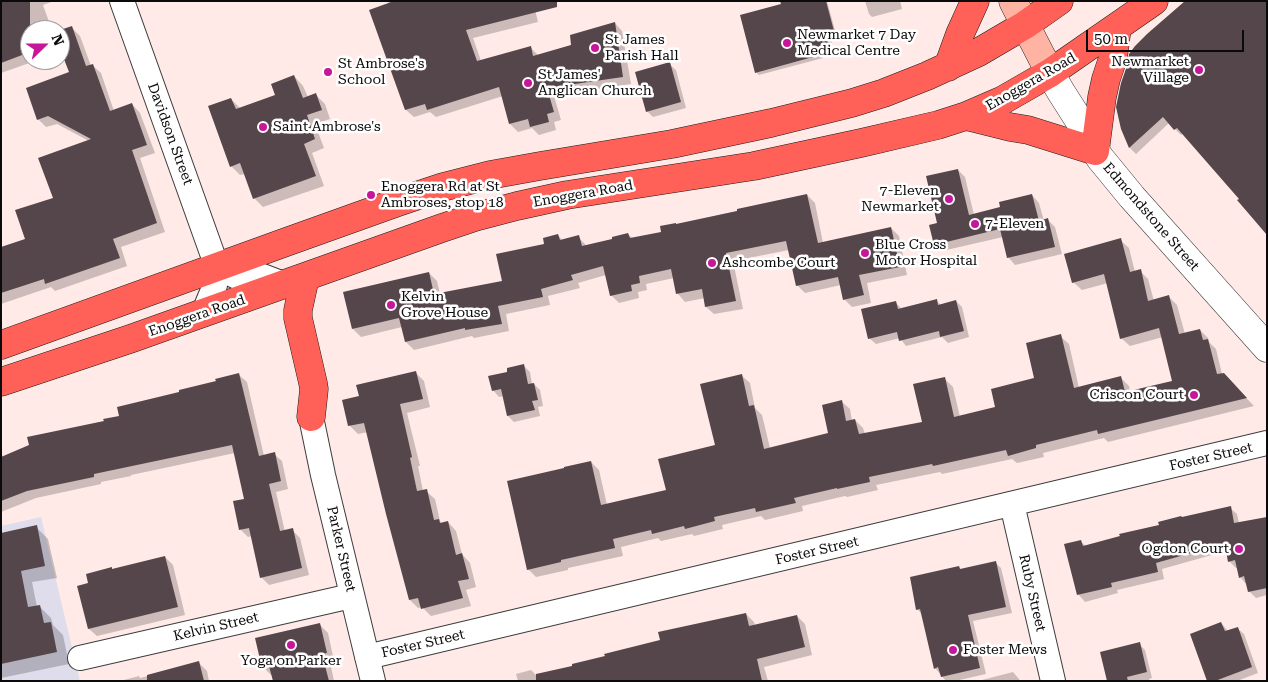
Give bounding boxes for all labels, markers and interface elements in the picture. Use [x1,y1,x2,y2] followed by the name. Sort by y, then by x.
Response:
[20,20,70,70] north arrow
[1088,20,1246,52] scale bar
[797,27,916,59] place label: Newmarket 7 Day Medical Centre
[1094,30,1128,48] text: 50 m
[49,32,67,48] text: N
[605,32,678,64] place label: St James Parish Hall
[781,37,793,49] marker: Newmarket 7 Day Medical Centre
[589,42,601,54] marker: St James Parish Hall
[983,49,1079,115] street label: Enoggera Road
[1111,54,1189,86] place label: Newmarket Village
[338,56,424,88] place label: St Ambrose's School
[1193,64,1205,76] marker: Newmarket Village
[322,66,334,78] marker: St Ambrose's School
[538,67,652,100] place label: St James' Anglican Church
[522,77,534,89] marker: St James' Anglican Church
[144,81,196,187] street label: Davidson Street
[273,119,381,135] place label: Saint Ambrose's
[257,121,269,133] marker: Saint Ambrose's
[1099,159,1203,275] street label: Edmondstone Street
[532,177,634,211] street label: Enoggera Road
[381,179,504,212] place label: Enoggera Rd at St Ambroses, stop 18
[861,183,939,216] place label: 7-Eleven Newmarket
[365,189,377,201] marker: Enoggera Rd at St Ambroses, stop 18
[943,193,955,205] marker: 7-Eleven Newmarket
[985,216,1044,232] place label: 7-Eleven
[969,218,981,230] marker: 7-Eleven
[875,237,977,270] place label: Blue Cross Motor Hospital
[859,247,871,259] marker: Blue Cross Motor Hospital
[722,255,835,271] place label: Ashcombe Court
[706,257,718,269] marker: Ashcombe Court
[401,289,488,322] place label: Kelvin Grove House
[146,292,248,340] street label: Enoggera Road
[385,299,397,311] marker: Kelvin Grove House
[1089,387,1184,403] place label: Criscon Court
[1188,389,1200,401] marker: Criscon Court
[1168,439,1254,475] street label: Foster Street
[323,504,359,594] street label: Parker Street
[774,533,860,569] street label: Foster Street
[1142,541,1229,557] place label: Ogdon Court
[1233,543,1245,555] marker: Ogdon Court
[1015,553,1049,633] street label: Ruby Street
[172,609,260,645] street label: Kelvin Street
[380,626,466,662] street label: Foster Street
[285,639,297,651] marker: Yoga on Parker
[963,642,1047,658] place label: Foster Mews
[947,644,959,656] marker: Foster Mews
[241,653,341,669] place label: Yoga on Parker

